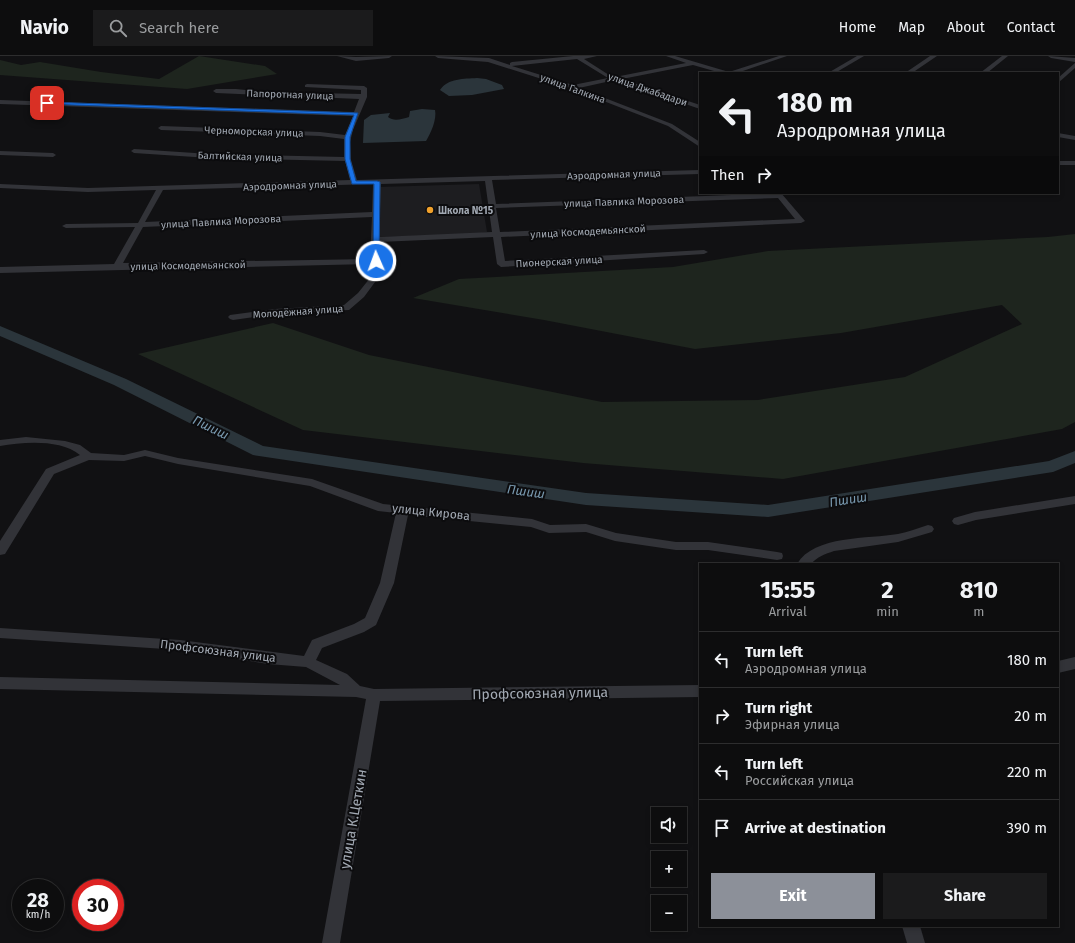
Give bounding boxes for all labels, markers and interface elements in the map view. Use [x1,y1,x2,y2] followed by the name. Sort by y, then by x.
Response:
[93,10,373,46] search box
[20,16,69,39] text: Navio
[107,17,129,39] icon: search
[139,19,219,37] text: Search here
[839,19,876,36] text: Home
[898,19,925,36] text: Map
[947,19,985,36] text: About
[1007,19,1055,36] text: Contact
[606,71,689,109] street label: улица Джабадари
[538,72,607,106] street label: улица Галкина
[30,86,64,120] pin
[777,86,853,119] text: 180 m
[246,87,334,103] street label: Папоротная улица
[711,88,763,140] icon: left
[36,92,58,114] icon: arrive
[777,120,946,142] text: Аэродромная улица
[204,124,304,140] street label: Черноморская улица
[197,150,283,164] street label: Балтийская улица
[753,164,775,186] icon: right
[711,166,745,184] text: Then
[567,167,661,183] street label: Аэродромная улица
[243,178,337,194] street label: Аэродромная улица
[564,194,684,210] street label: улица Павлика Морозова
[425,205,435,215] marker: Школа №15
[438,205,494,217] place label: Школа №15
[161,213,281,231] street label: улица Павлика Морозова
[530,223,646,241] street label: улица Космодемьянской
[355,240,397,282] position arrow
[515,254,603,270] street label: Пионерская улица
[130,259,246,273] street label: улица Космодемьянской
[252,302,344,321] street label: Молодёжная улица
[190,412,231,443] water label: Пшиш
[506,481,546,502] water label: Пшиш
[828,489,868,510] water label: Пшиш
[391,501,471,523] street label: улица Кирова
[760,576,815,604] text: 15:55
[881,576,894,604] text: 2
[960,576,998,604] text: 810
[769,604,807,619] text: Arrival
[876,604,899,619] text: min
[973,604,984,619] text: m
[159,637,277,665] street label: Профсоюзная улица
[745,643,803,661] text: Turn left
[711,649,733,671] icon: left
[1007,651,1047,669] text: 180 m
[745,661,867,676] text: Аэродромная улица
[472,684,608,703] street label: Профсоюзная улица
[745,699,812,717] text: Turn right
[711,705,733,727] icon: right
[1014,707,1047,725] text: 20 m
[745,717,840,732] text: Эфирная улица
[745,755,803,773] text: Turn left
[711,761,733,783] icon: left
[1007,763,1047,781] text: 220 m
[336,768,371,870] street label: улица К.Цеткин
[745,773,854,788] text: Российская улица
[651,807,687,931] map controls
[651,807,687,843] button: sound
[711,817,733,839] icon: arrive
[745,819,886,837] text: Arrive at destination
[1007,819,1047,837] text: 390 m
[651,851,687,887] button: +
[711,873,875,919] button: Exit
[883,873,1047,919] button: Share
[72,879,124,931] speed limit sign: 30
[27,888,49,912] text: 28
[651,895,687,931] button: −
[26,909,50,921] text: km/h

